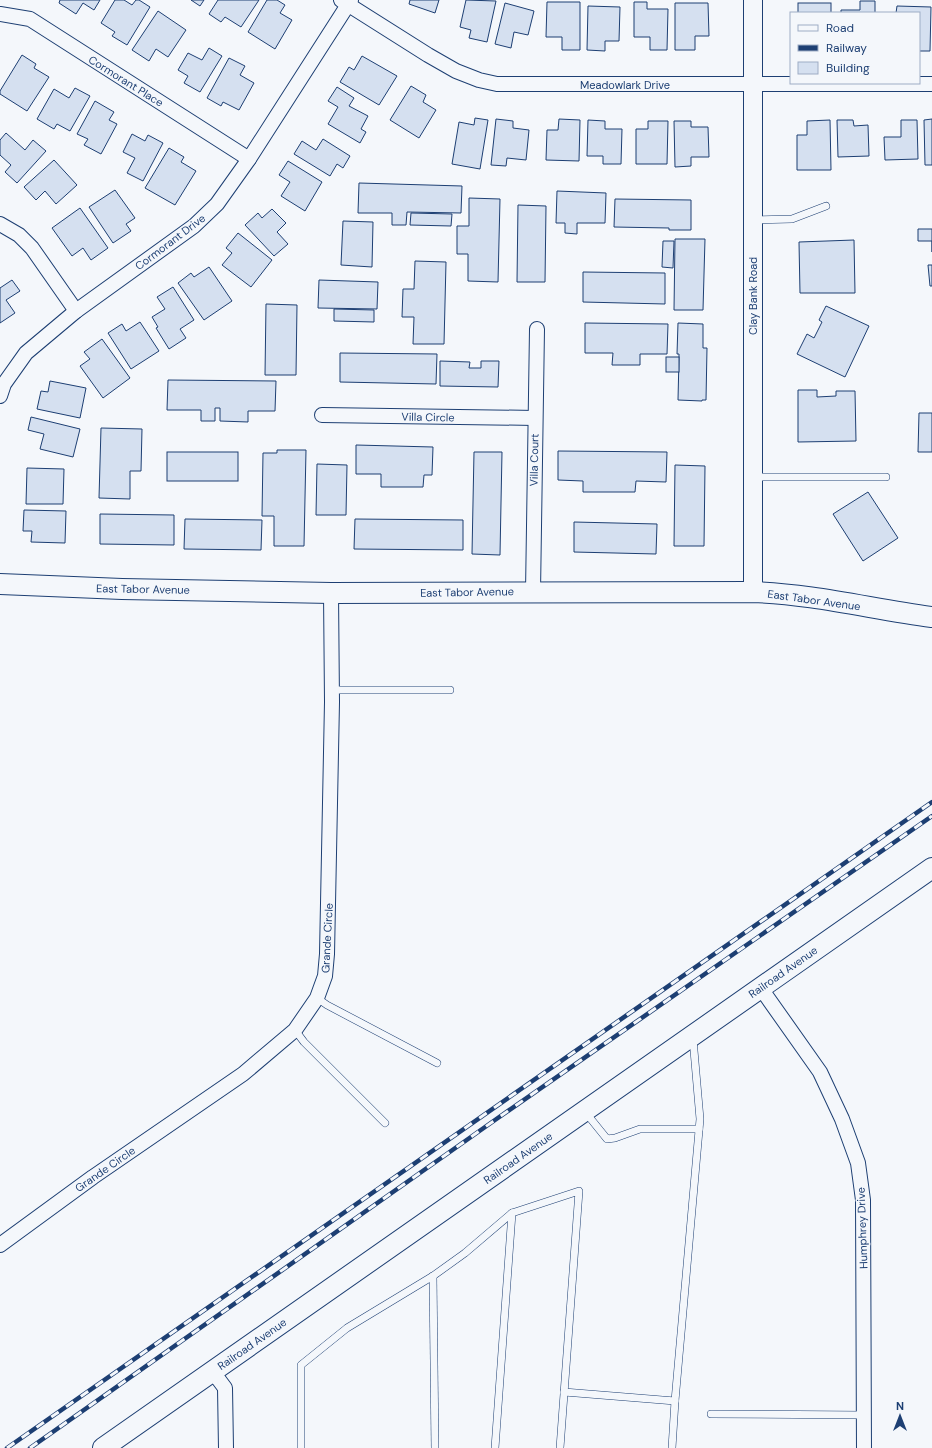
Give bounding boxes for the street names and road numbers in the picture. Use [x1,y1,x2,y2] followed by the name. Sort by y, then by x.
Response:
[86,52,166,110] street label: Cormorant Place
[580,78,670,92] street label: Meadowlark Drive
[132,211,208,273] street label: Cormorant Drive
[746,257,760,335] street label: Clay Bank Road
[401,410,455,424] street label: Villa Circle
[527,433,541,487] street label: Villa Court
[96,581,190,597] street label: East Tabor Avenue
[420,584,514,600] street label: East Tabor Avenue
[767,587,861,613] street label: East Tabor Avenue
[318,903,336,973] street label: Grande Circle
[746,943,820,1001] street label: Railroad Avenue
[481,1129,555,1187] street label: Railroad Avenue
[72,1143,138,1195] street label: Grande Circle
[854,1187,870,1269] street label: Humphrey Drive
[215,1315,289,1373] street label: Railroad Avenue

